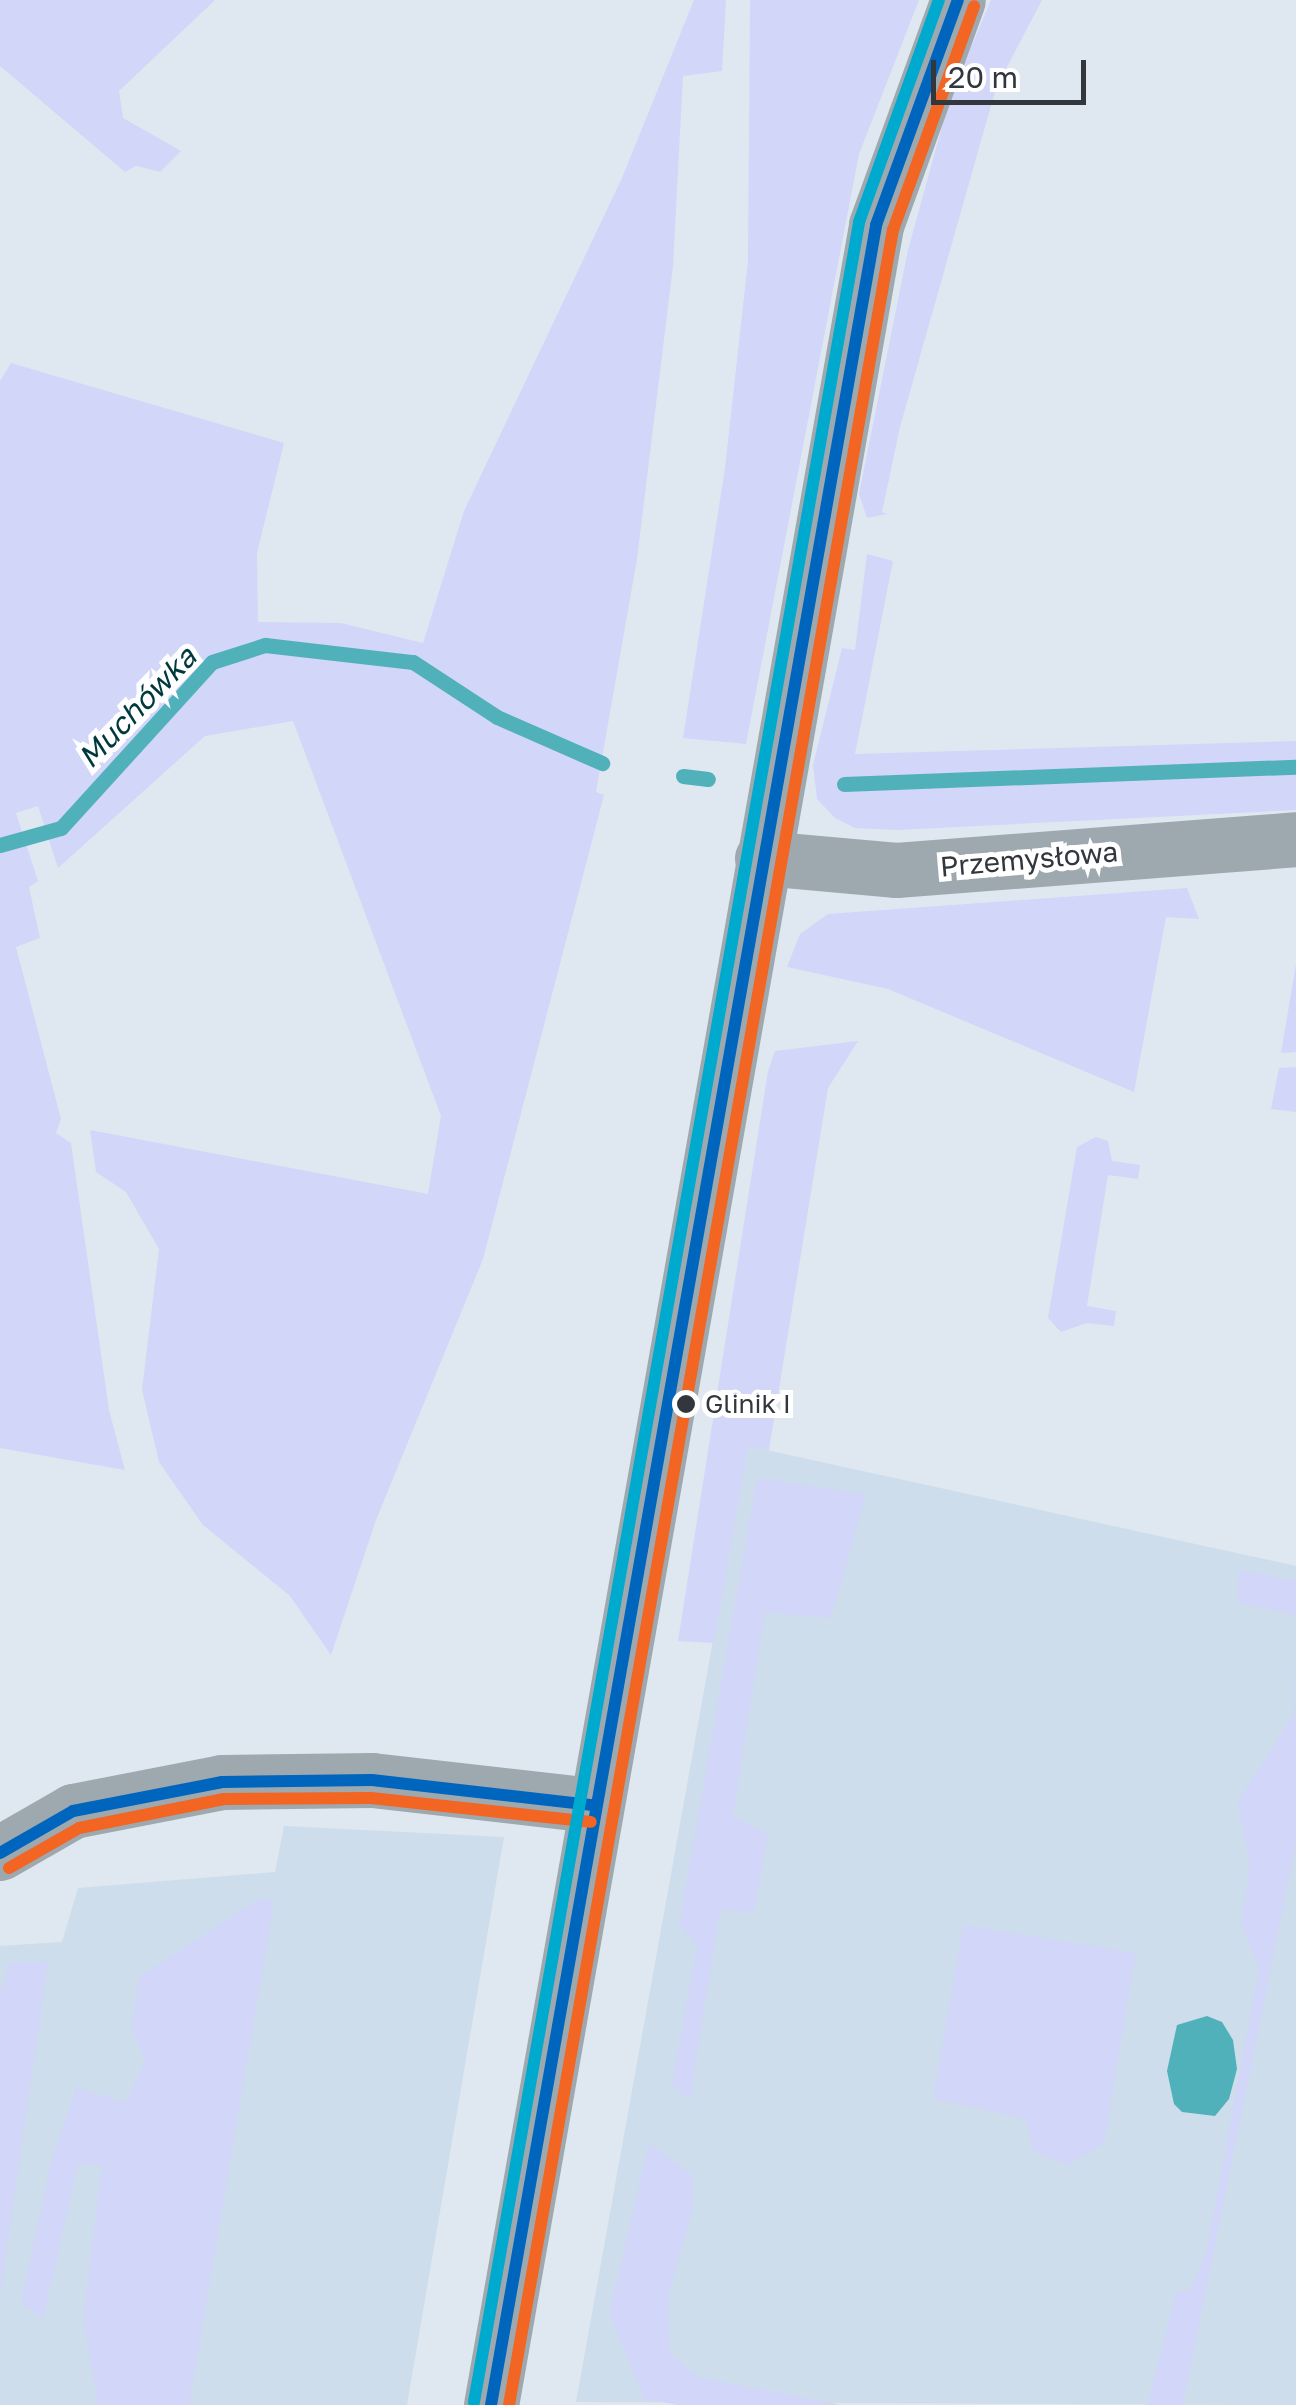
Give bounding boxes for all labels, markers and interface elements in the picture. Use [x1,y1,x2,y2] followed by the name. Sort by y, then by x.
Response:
[936,40,1091,102] scale bar
[948,59,1018,95] text: 20 m
[70,639,204,775] water label: Muchówka
[939,834,1119,884] street label: Przemysłowa
[705,1388,791,1420] place label: Glinik I
[676,1394,696,1414] marker: Glinik I

